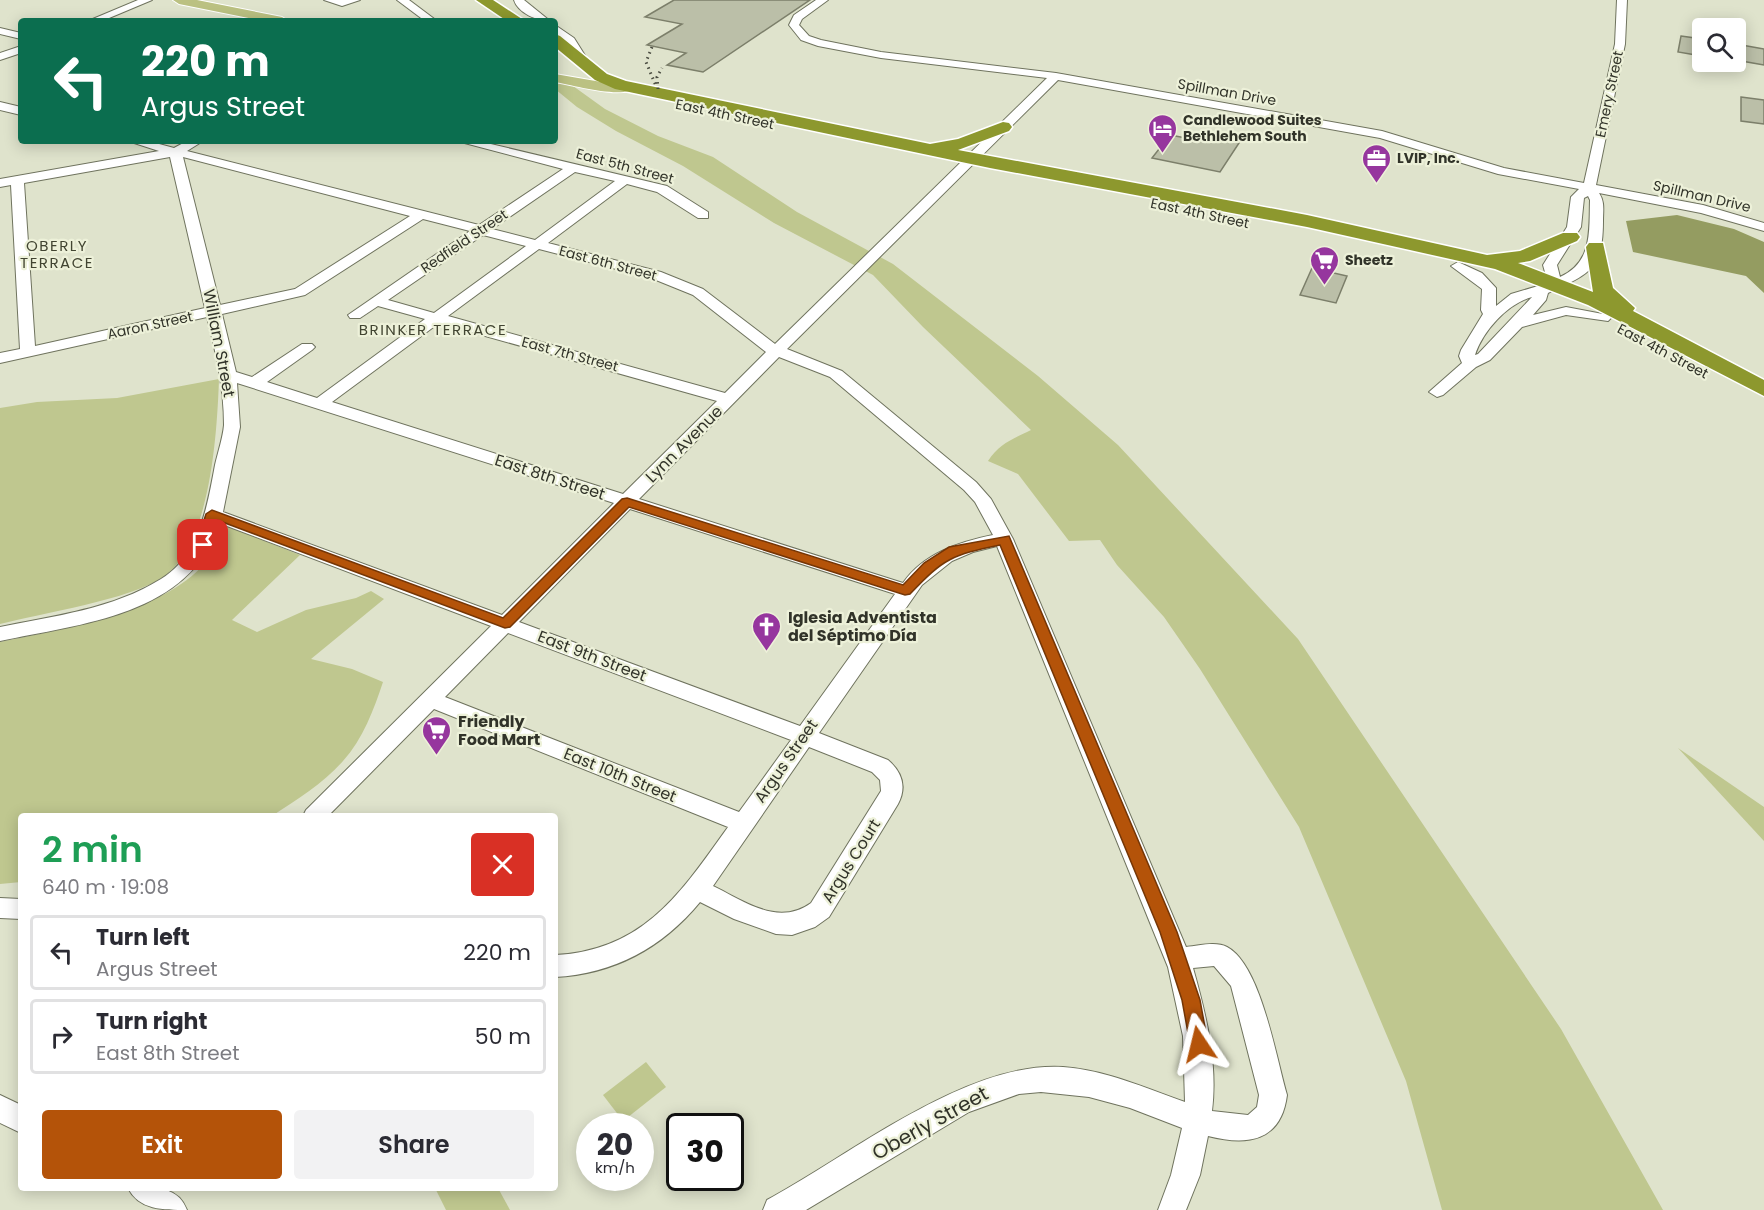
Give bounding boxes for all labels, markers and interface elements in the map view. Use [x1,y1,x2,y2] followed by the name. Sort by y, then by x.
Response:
[1692,18,1746,72] map controls
[1692,18,1746,72] button: search
[141,32,270,91] text: 220 m
[42,42,120,120] icon: left
[1590,49,1628,139] street label: Emery Street
[1176,73,1278,111] street label: Spillman Drive
[141,88,305,125] text: Argus Street
[674,94,776,134] street label: East 4th Street
[1183,110,1322,146] place label: Candlewood Suites Bethlehem South
[1146,112,1178,154] hotel icon: Candlewood Suites Bethlehem South
[1360,142,1392,184] office icon: LVIP, Inc.
[574,143,676,189] street label: East 5th Street
[1397,148,1460,168] place label: LVIP, Inc.
[1651,175,1753,217] street label: Spillman Drive
[1149,193,1251,233] street label: East 4th Street
[417,204,511,278] street label: Redfield Street
[20,235,94,273] district label: OBERLY TERRACE
[557,240,659,286] street label: East 6th Street
[1308,244,1340,286] supermarket icon: Sheetz
[1345,250,1393,270] place label: Sheetz
[197,287,241,399] street label: William Street
[105,306,195,344] street label: Aaron Street
[359,319,507,340] district label: BRINKER TERRACE
[1614,319,1712,383] street label: East 4th Street
[519,332,621,376] street label: East 7th Street
[640,400,728,488] street label: Lynn Avenue
[492,448,608,506] street label: East 8th Street
[177,519,228,570] pin
[186,528,219,561] icon: arrive
[788,606,937,647] place label: Iglesia Adventista del Séptimo Día
[751,610,783,652] church icon: Iglesia Adventista del Séptimo Día
[534,625,650,687] street label: East 9th Street
[458,710,540,751] place label: Friendly Food Mart
[421,714,453,756] supermarket icon: Friendly Food Mart
[749,714,823,807] street label: Argus Street
[560,742,680,808] street label: East 10th Street
[816,814,886,907] street label: Argus Court
[42,824,143,875] text: 2 min
[471,833,534,896] button: close
[42,873,169,901] text: 640 m · 19:08
[96,922,190,953] text: Turn left
[45,936,78,969] icon: left
[463,937,531,968] text: 220 m
[96,955,218,983] text: Argus Street
[96,1006,207,1037] text: Turn right
[1167,1012,1231,1076] position arrow
[45,1020,78,1053] icon: right
[475,1021,531,1052] text: 50 m
[96,1039,239,1067] text: East 8th Street
[867,1079,993,1167] street label: Oberly Street
[42,1110,282,1179] button: Exit
[294,1110,534,1179] button: Share
[666,1113,744,1191] speed limit sign: 30
[597,1123,633,1166] text: 20
[595,1157,635,1178] text: km/h

